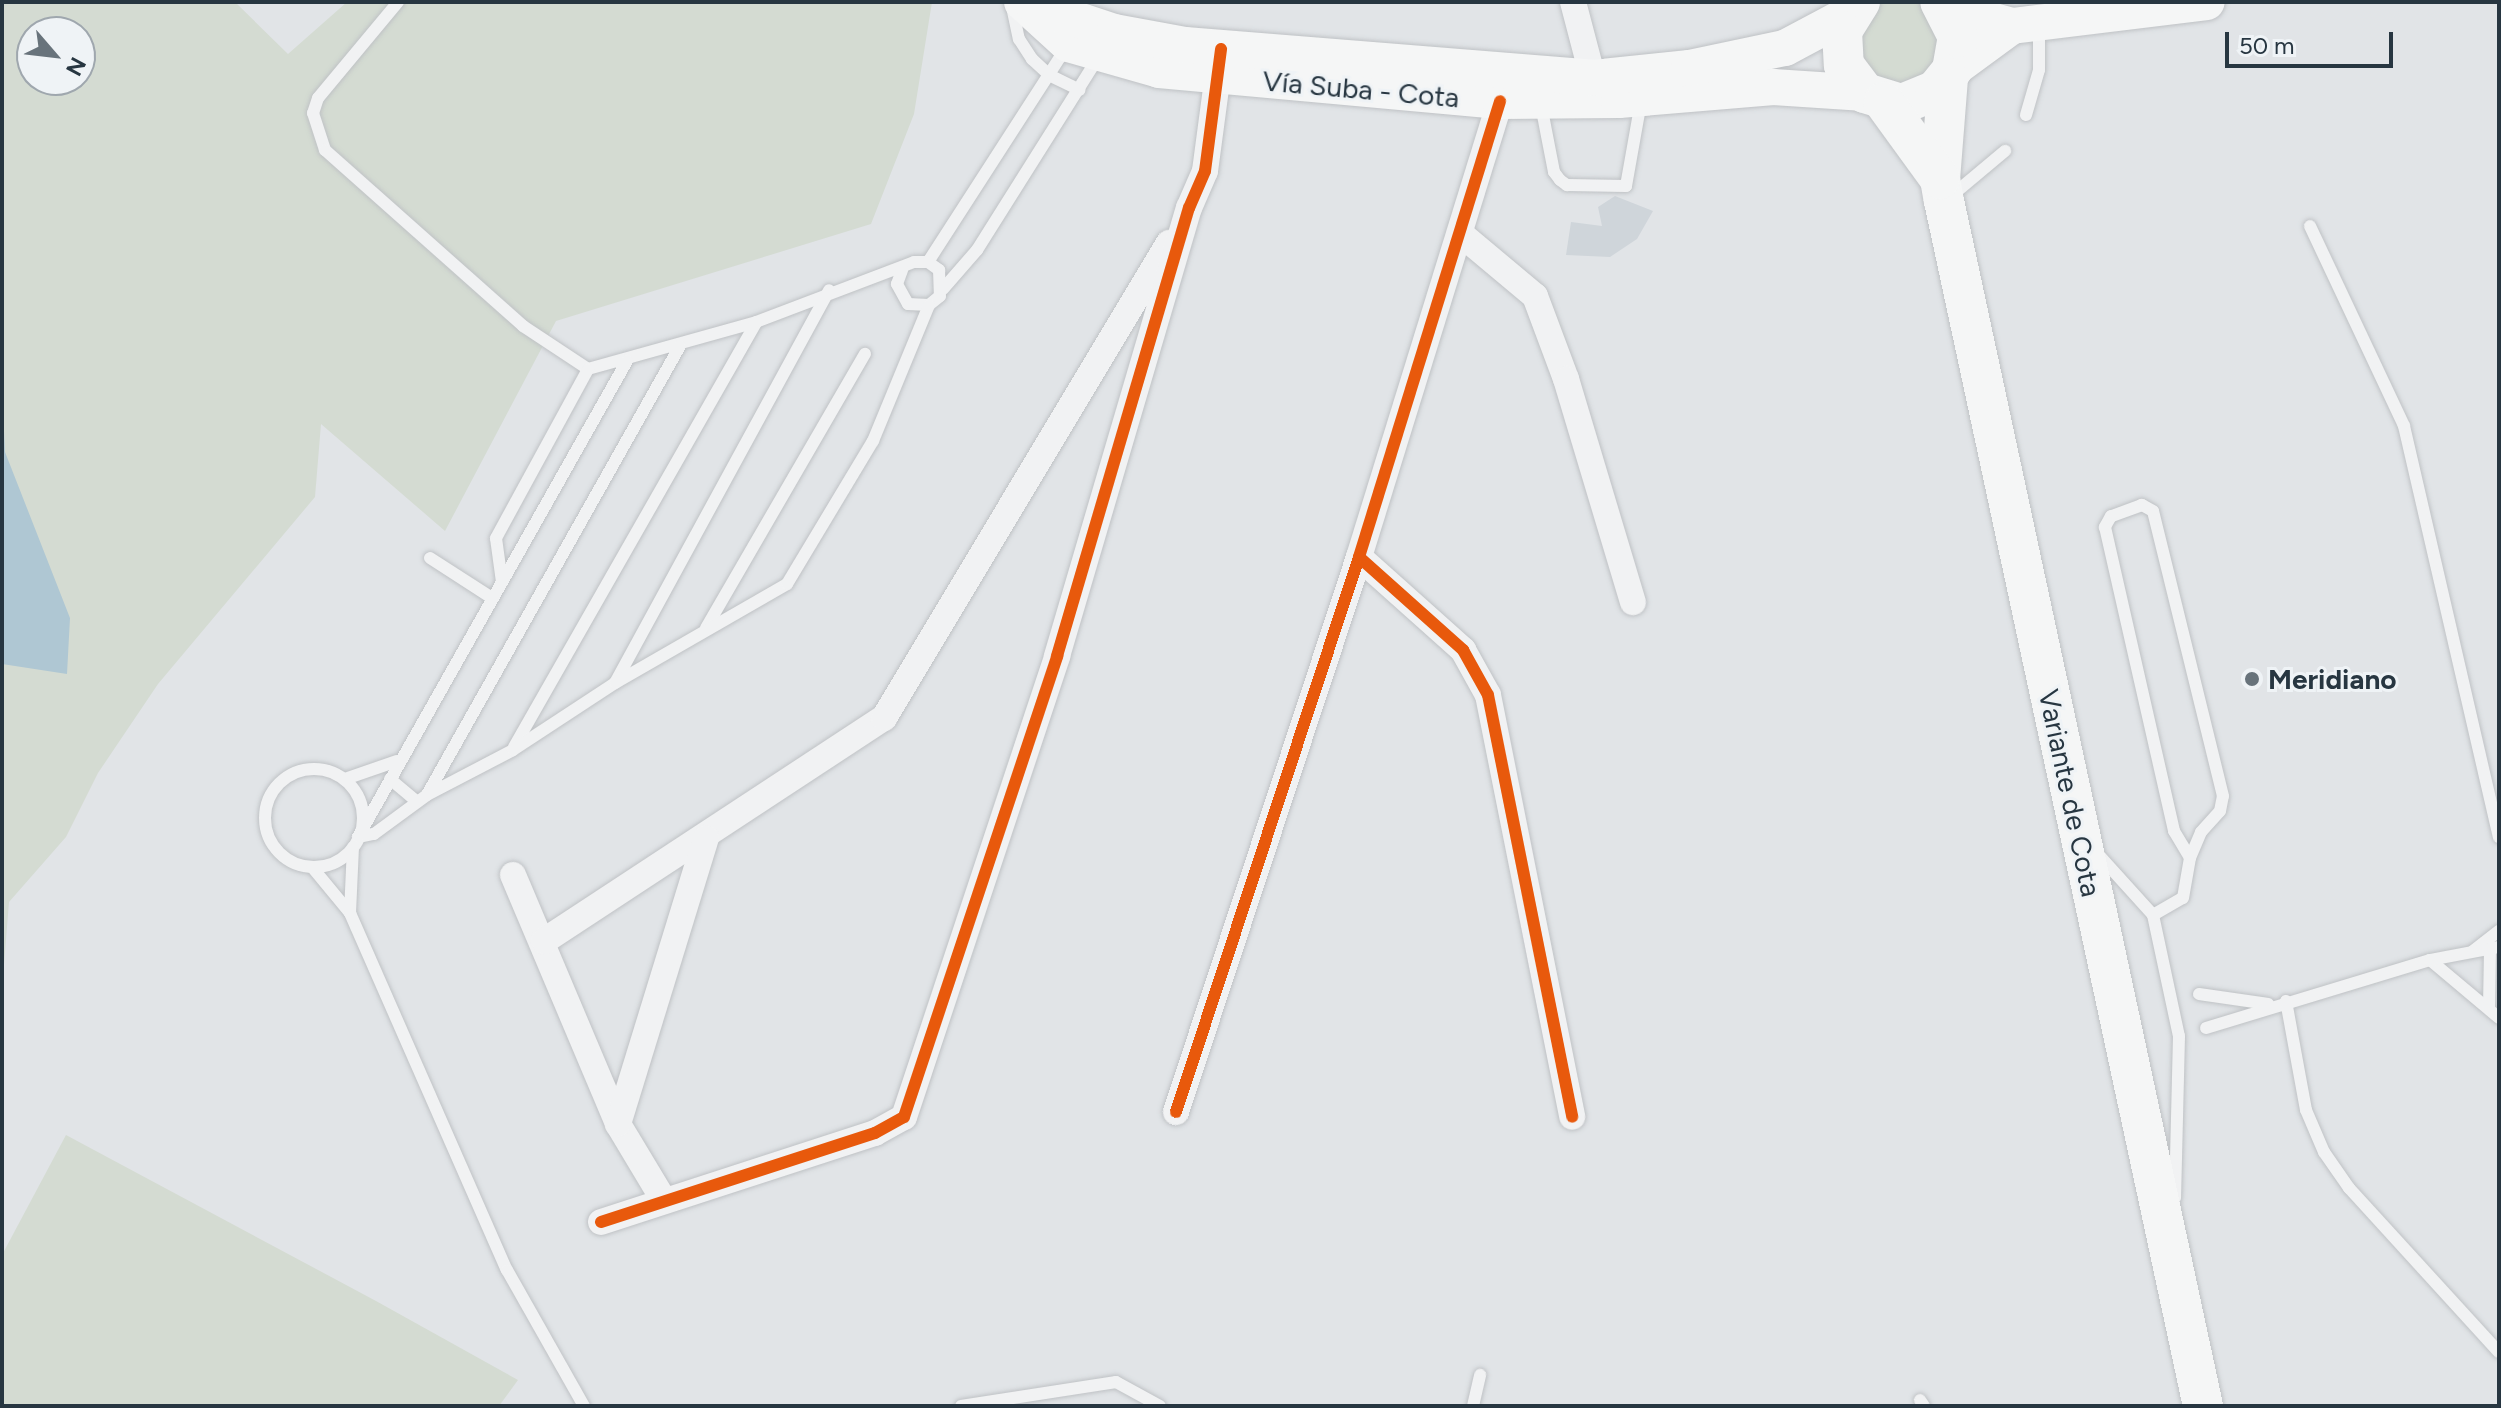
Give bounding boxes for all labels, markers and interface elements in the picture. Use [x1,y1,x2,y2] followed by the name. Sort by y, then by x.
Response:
[16,16,96,96] north arrow
[2229,16,2397,66] scale bar
[2239,31,2295,60] text: 50 m
[60,53,92,80] text: N
[1261,64,1461,114] street label: Vía Suba - Cota
[2268,662,2397,696] place label: Meridiano
[2243,670,2261,688] marker: Meridiano
[2032,686,2108,900] street label: Variante de Cota

